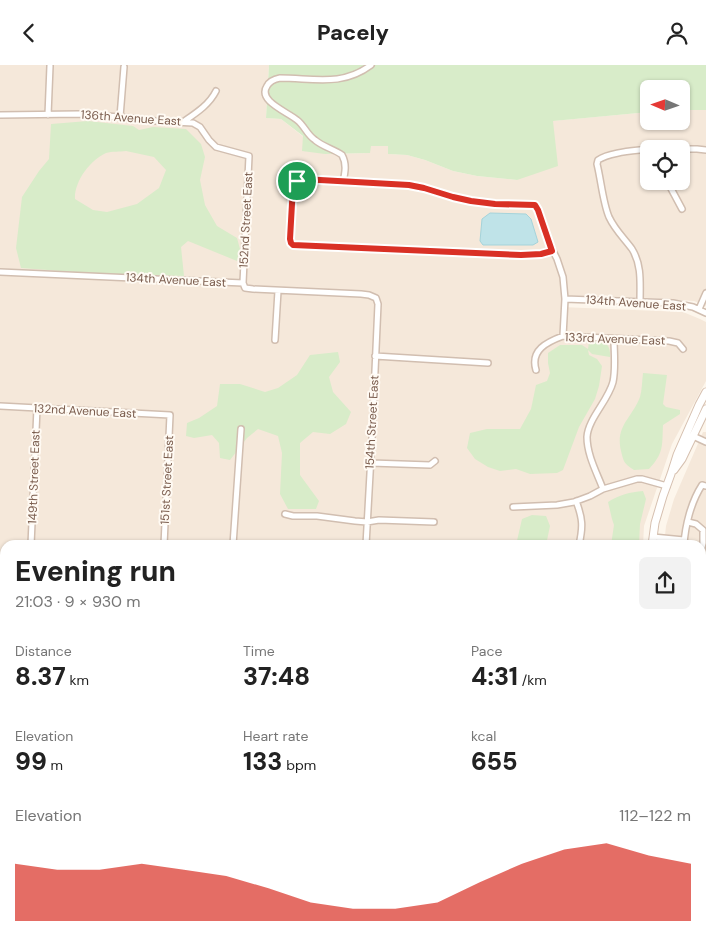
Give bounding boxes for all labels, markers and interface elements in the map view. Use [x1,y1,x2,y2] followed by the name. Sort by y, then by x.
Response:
[317,18,389,47] text: Pacely
[15,19,43,47] icon: back
[663,19,691,47] icon: person
[640,80,690,130] north arrow
[640,80,690,190] map controls
[80,106,182,130] street label: 136th Avenue East
[640,140,690,190] button: locate
[276,160,318,202] pin
[283,167,311,195] icon: arrive
[235,171,257,269] street label: 152nd Street East
[125,269,227,291] street label: 134th Avenue East
[585,292,687,315] street label: 134th Avenue East
[564,329,666,349] street label: 133rd Avenue East
[362,374,382,469] street label: 154th Street East
[33,400,137,422] street label: 132nd Avenue East
[24,429,44,524] street label: 149th Street East
[157,435,177,525] street label: 151st Street East
[15,553,176,590] text: Evening run
[639,557,691,609] button: share
[15,591,141,612] text: 21:03 · 9 × 930 m
[15,642,72,660] text: Distance
[243,642,275,660] text: Time
[471,642,502,660] text: Pace
[15,660,66,693] text: 8.37
[243,660,310,693] text: 37:48
[471,660,518,693] text: 4:31
[66,671,89,689] text: km
[518,671,547,689] text: /km
[15,727,73,745] text: Elevation
[243,727,308,745] text: Heart rate
[471,727,496,745] text: kcal
[15,745,47,778] text: 99
[243,745,282,778] text: 133
[471,745,518,778] text: 655
[47,756,63,774] text: m
[282,756,316,774] text: bpm
[15,805,82,826] text: Elevation
[619,805,691,826] text: 112–122 m

